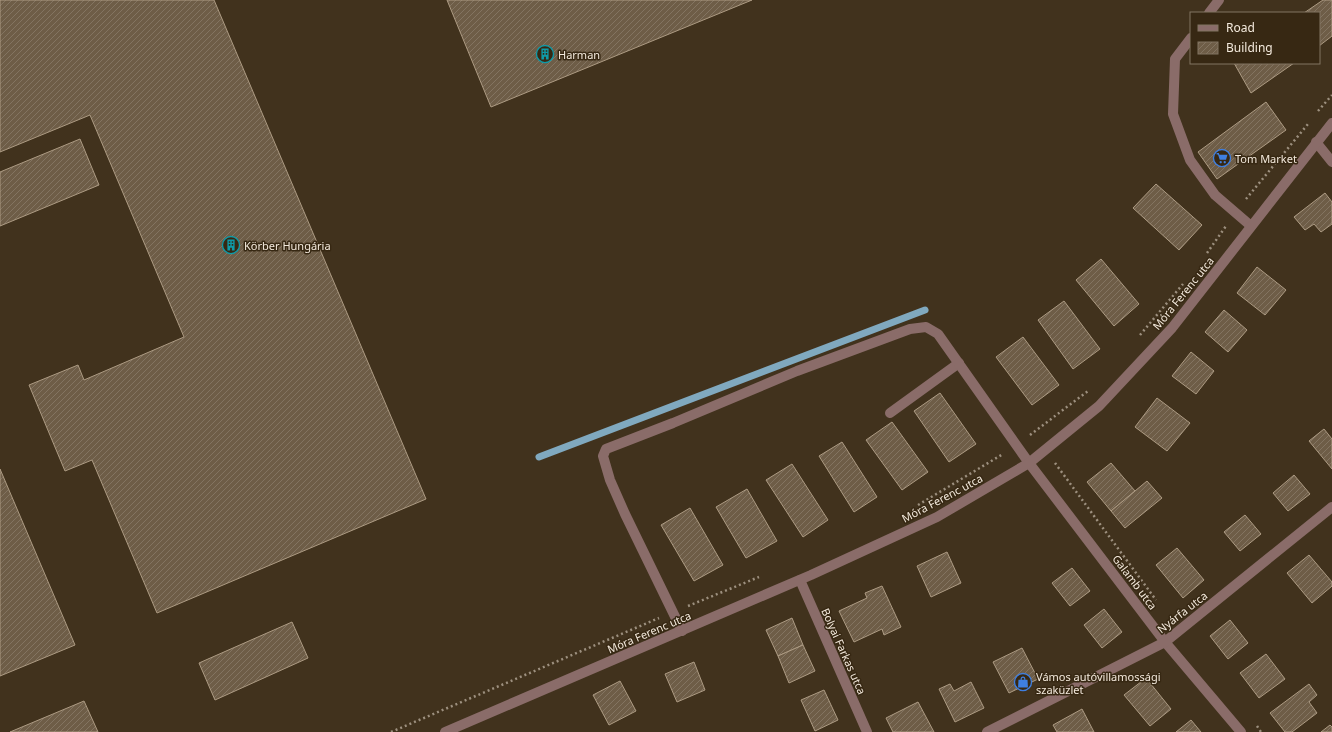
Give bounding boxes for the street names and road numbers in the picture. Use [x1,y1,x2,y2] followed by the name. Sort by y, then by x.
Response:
[1149,253,1217,333] street label: Móra Ferenc utca
[899,470,985,526] street label: Móra Ferenc utca
[1109,551,1161,613] street label: Galamb utca
[1154,588,1210,636] street label: Nyárfa utca
[818,605,870,697] street label: Bolyai Farkas utca
[605,608,693,656] street label: Móra Ferenc utca

